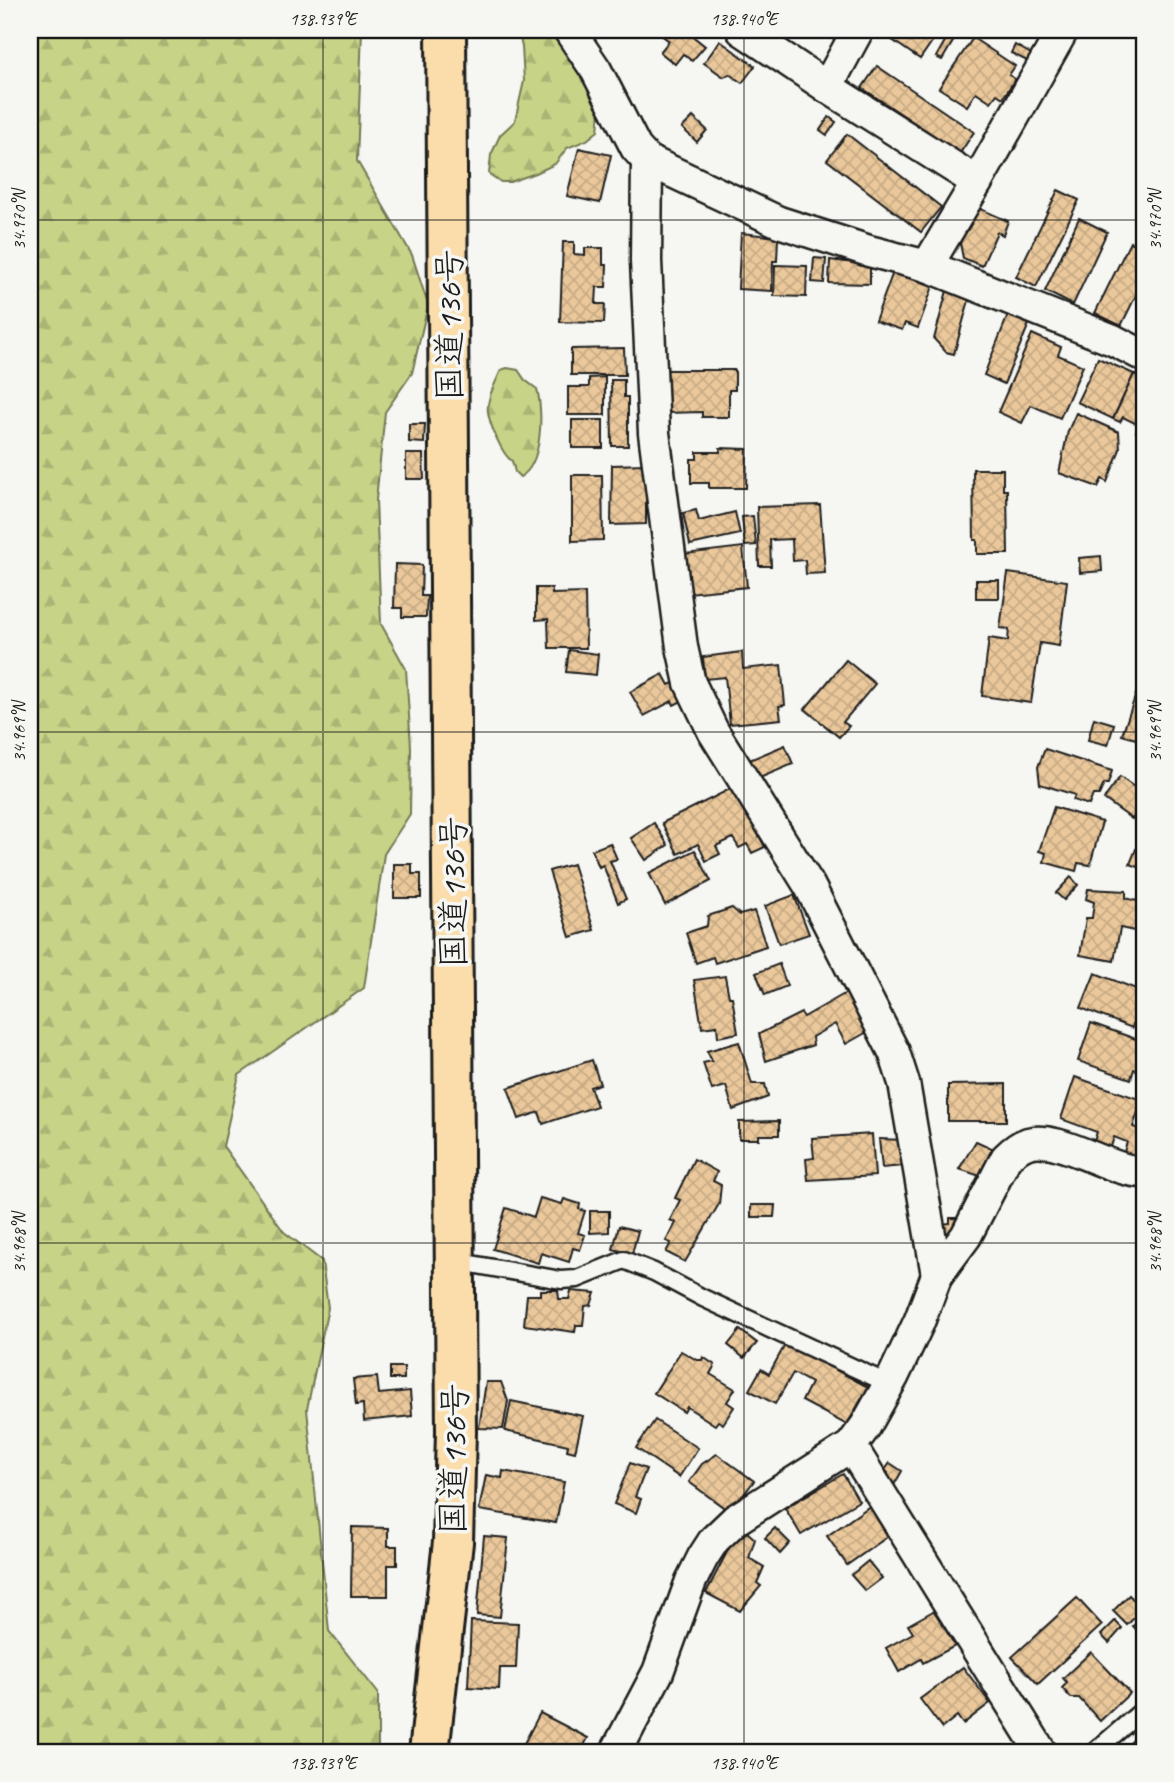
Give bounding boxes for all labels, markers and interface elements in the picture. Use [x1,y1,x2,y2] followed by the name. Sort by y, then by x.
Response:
[290,8,359,30] text: 138.939°E
[711,8,780,30] text: 138.940°E
[8,187,30,250] text: 34.970°N
[1144,187,1166,250] text: 34.970°N
[427,249,472,401] street label: 国道136号
[8,699,30,762] text: 34.969°N
[1144,699,1166,762] text: 34.969°N
[431,816,476,968] street label: 国道136号
[8,1210,30,1273] text: 34.968°N
[1144,1210,1166,1273] text: 34.968°N
[430,1382,478,1536] street label: 国道136号
[290,1752,359,1774] text: 138.939°E
[711,1752,780,1774] text: 138.940°E

